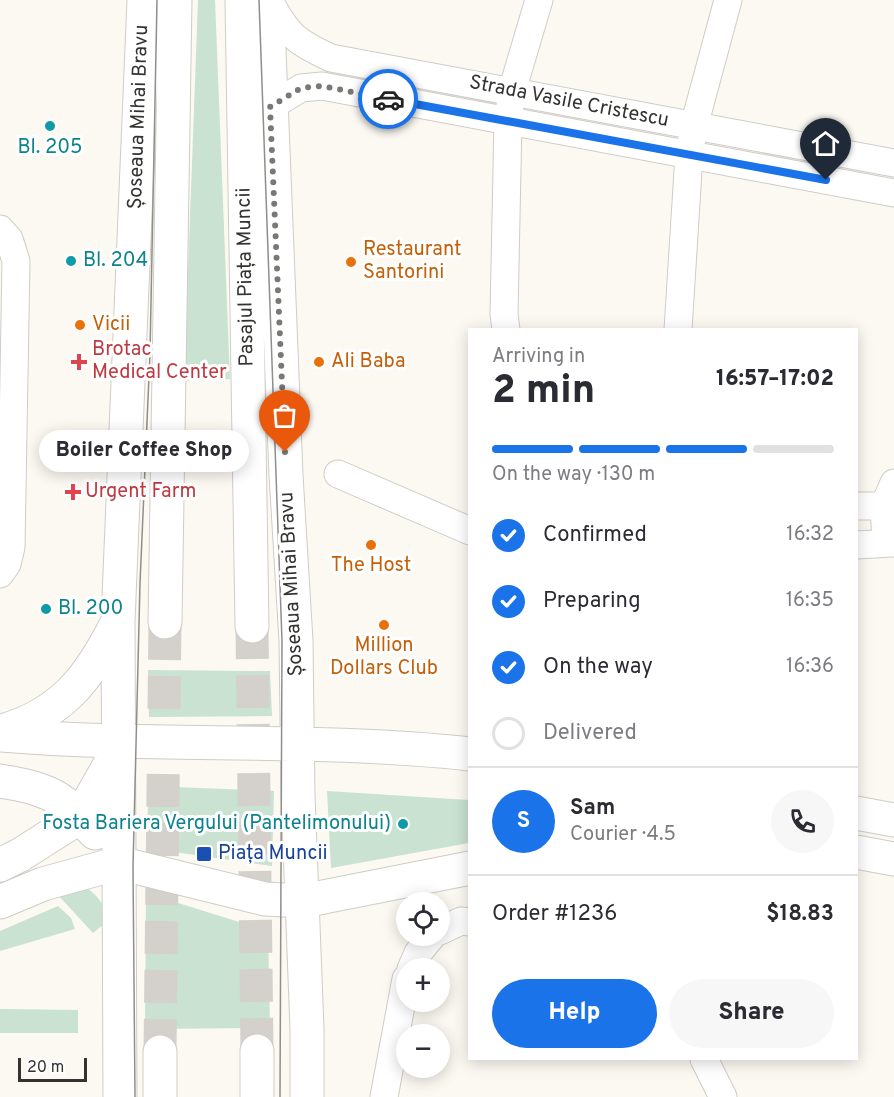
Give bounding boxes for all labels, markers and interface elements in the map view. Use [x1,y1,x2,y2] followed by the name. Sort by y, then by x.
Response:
[123,24,155,210] street label: Șoseaua Mihai Bravu
[358,69,418,129] courier
[467,70,671,134] street label: Strada Vasile Cristescu
[372,83,405,116] icon: car
[800,118,851,180] pin
[43,119,57,133] marker: Bl. 205
[809,127,842,160] icon: home
[17,135,83,161] place label: Bl. 205
[231,187,261,367] street label: Pasajul Piața Muncii
[363,237,462,286] place label: Restaurant Santorini
[83,248,148,274] place label: Bl. 204
[64,254,78,268] marker: Bl. 204
[344,255,358,269] marker: Restaurant Santorini
[92,312,130,338] place label: Vicii
[73,318,87,332] marker: Vicii
[92,337,227,386] place label: Brotac Medical Center
[492,344,585,370] text: Arriving in
[331,349,405,375] place label: Ali Baba
[70,353,88,371] marker: Brotac Medical Center
[312,355,326,369] marker: Ali Baba
[716,366,834,393] text: 16:57–17:02
[492,368,595,417] text: 2 min
[259,390,310,452] pin
[268,399,301,432] icon: bag
[39,431,249,473] callout: Boiler Coffee Shop
[56,438,232,464] text: Boiler Coffee Shop
[492,462,655,488] text: On the way · 130 m
[85,479,196,505] place label: Urgent Farm
[66,485,80,499] marker: Urgent Farm
[274,491,310,677] street label: Șoseaua Mihai Bravu
[492,519,525,552] icon: check
[543,522,647,549] text: Confirmed
[786,522,834,548] text: 16:32
[364,538,378,552] marker: The Host
[331,553,411,579] place label: The Host
[492,585,525,618] icon: check
[543,588,641,615] text: Preparing
[786,588,834,614] text: 16:35
[58,596,123,622] place label: Bl. 200
[39,602,53,616] marker: Bl. 200
[377,618,391,632] marker: Million Dollars Club
[330,633,438,682] place label: Million Dollars Club
[492,651,525,684] icon: check
[543,654,653,681] text: On the way
[786,654,834,680] text: 16:36
[543,720,637,747] text: Delivered
[771,790,834,853] button: phone
[570,795,615,822] text: Sam
[517,808,530,835] text: S
[42,811,391,837] place label: Fosta Bariera Vergului (Pantelimonului)
[396,817,410,831] marker: Fosta Bariera Vergului (Pantelimonului)
[570,822,676,848] text: Courier · 4.5
[218,841,328,867] place label: Piața Muncii
[195,845,213,863] marker: Piața Muncii
[396,892,450,1078] map controls
[396,892,450,946] button: locate
[492,901,617,928] text: Order #1236
[766,901,834,928] text: $18.83
[396,958,450,1012] button: +
[492,979,657,1048] button: Help
[669,979,834,1048] button: Share
[396,1024,450,1078] button: −
[18,1055,87,1082] scale bar
[27,1058,64,1078] text: 20 m

